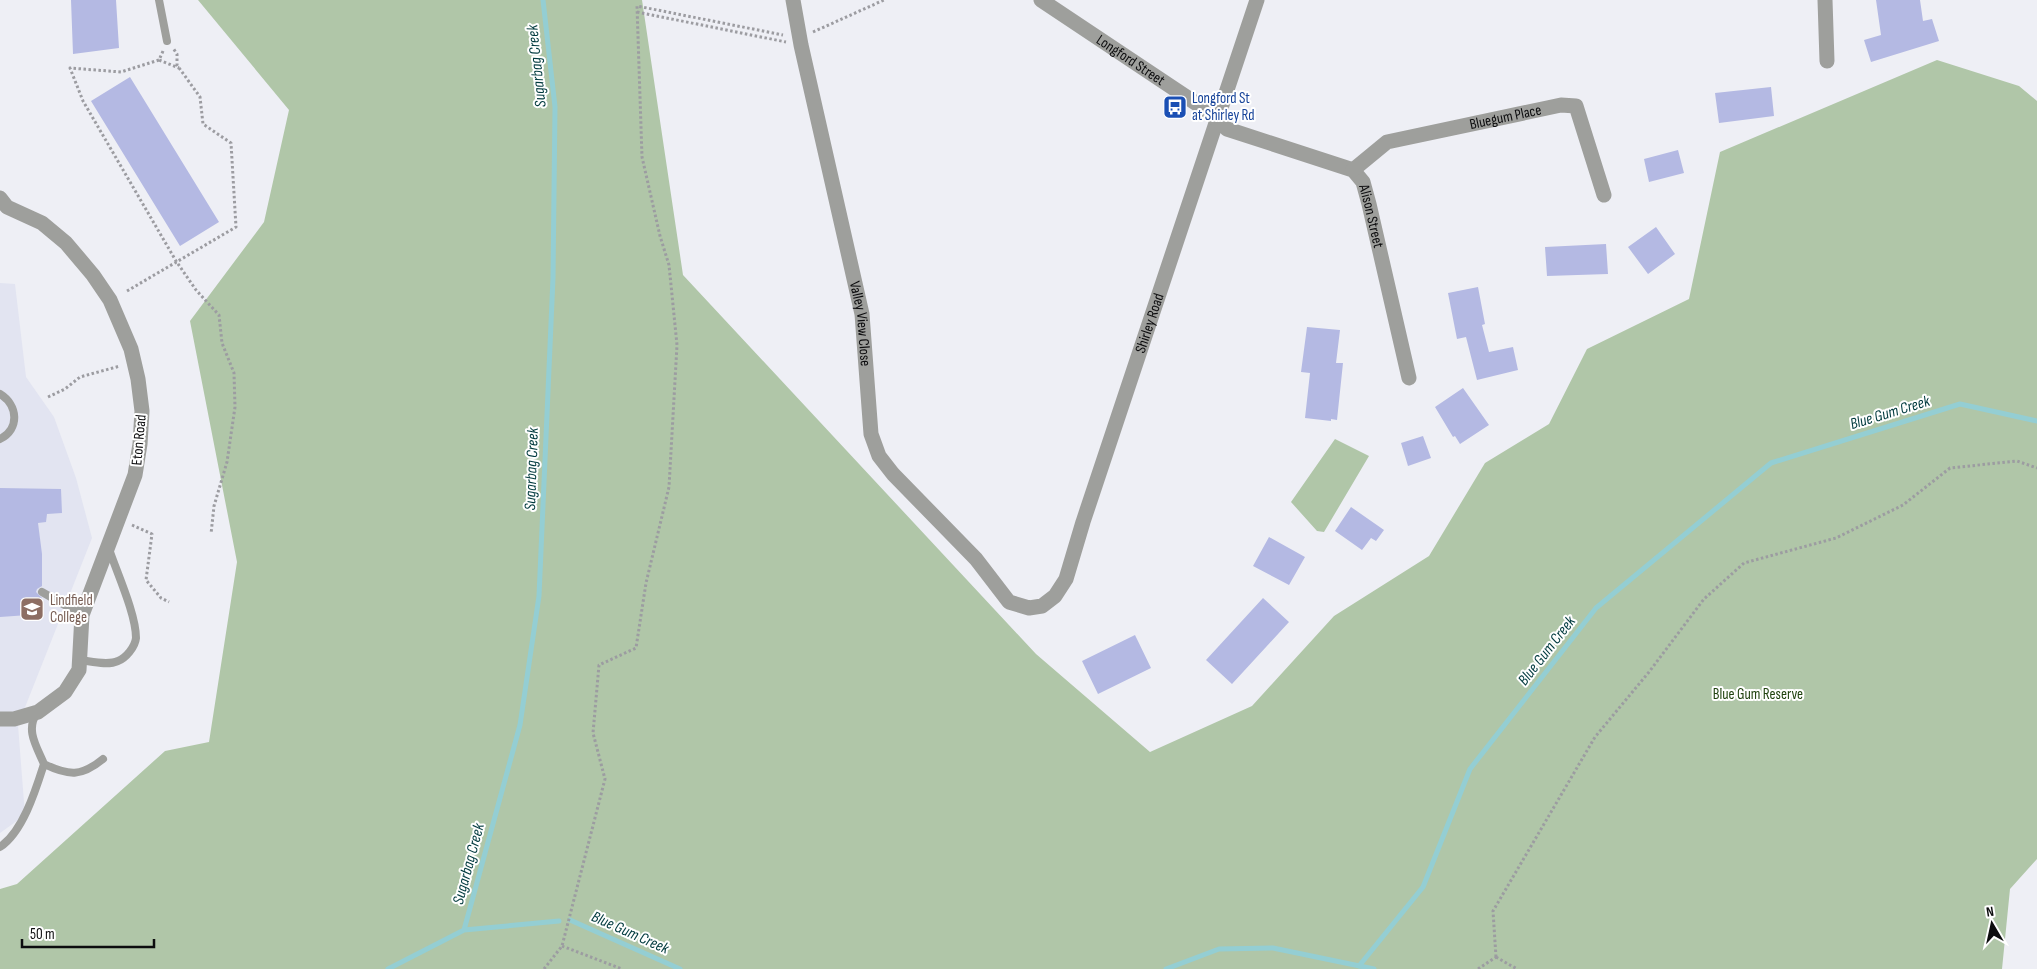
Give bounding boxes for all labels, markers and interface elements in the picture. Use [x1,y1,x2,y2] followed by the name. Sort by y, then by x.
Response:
[523,23,551,108] water label: Sugarbag Creek
[1093,30,1169,90] street label: Longford Street
[1192,89,1255,125] place label: Longford St at Shirley Rd
[1162,94,1188,120] bus stop icon: Longford St at Shirley Rd
[1468,100,1543,134] street label: Bluegum Place
[1354,181,1388,250] street label: Alison Street
[845,279,875,367] street label: Valley View Close
[1131,291,1168,355] street label: Shirley Road
[1848,392,1933,434] water label: Blue Gum Creek
[127,414,151,466] street label: Eton Road
[521,426,543,511] water label: Sugarbag Creek
[50,591,93,627] place label: Lindfield College
[19,596,45,622] school or university icon: Lindfield College
[1514,612,1581,689] water label: Blue Gum Creek
[1713,685,1803,704] park label: Blue Gum Reserve
[449,820,489,907] water label: Sugarbag Creek
[1967,899,2017,949] north arrow
[1985,903,1995,921] text: N
[588,908,672,959] water label: Blue Gum Creek
[22,916,155,948] scale bar
[30,925,55,944] text: 50 m

